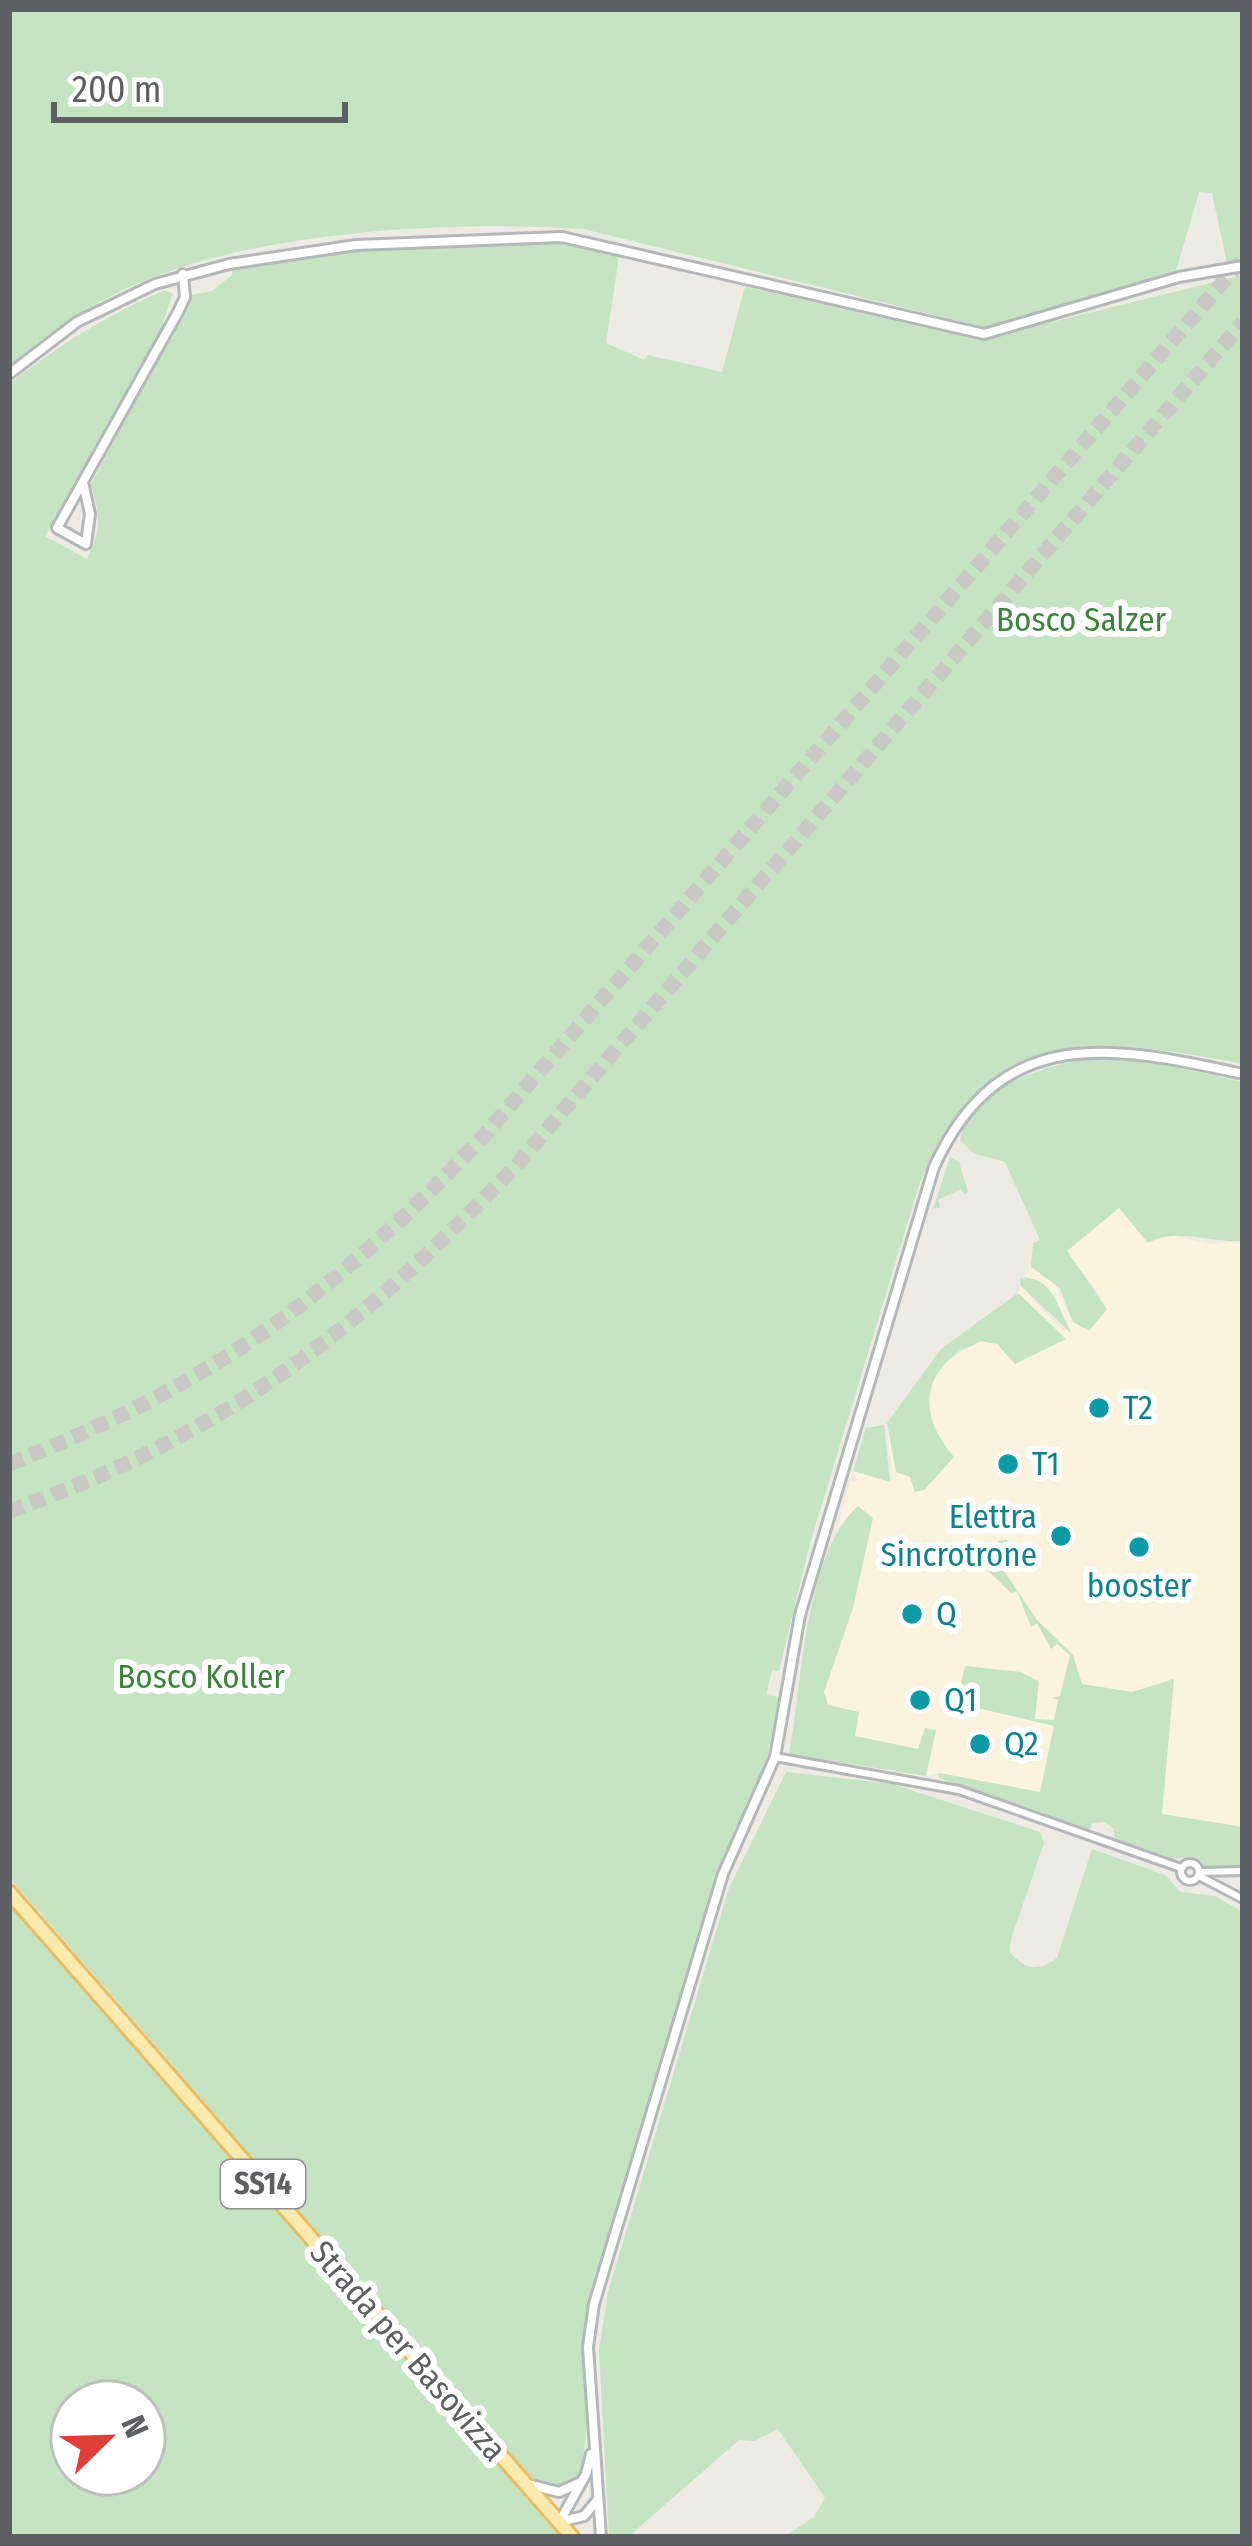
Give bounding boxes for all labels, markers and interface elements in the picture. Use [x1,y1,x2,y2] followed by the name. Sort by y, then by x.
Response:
[54,48,345,122] scale bar
[72,68,162,112] text: 200 m
[996,600,1166,640] park label: Bosco Salzer
[1123,1388,1153,1428] place label: T2
[1086,1395,1112,1421] marker: T2
[1032,1444,1060,1484] place label: T1
[995,1451,1021,1477] marker: T1
[880,1497,1037,1575] place label: Elettra Sincrotrone
[1048,1523,1074,1549] marker: Elettra Sincrotrone
[1126,1534,1152,1560] marker: booster
[1087,1566,1192,1606] place label: booster
[936,1594,957,1634] place label: Q
[899,1601,925,1627] marker: Q
[117,1657,285,1697] park label: Bosco Koller
[944,1680,977,1720] place label: Q1
[907,1687,933,1713] marker: Q1
[1004,1724,1038,1764] place label: Q2
[967,1731,993,1757] marker: Q2
[221,2160,305,2208] road number: SS14
[301,2233,515,2469] street label: Strada per Basovizza
[48,2378,168,2498] north arrow
[112,2410,157,2444] text: N

